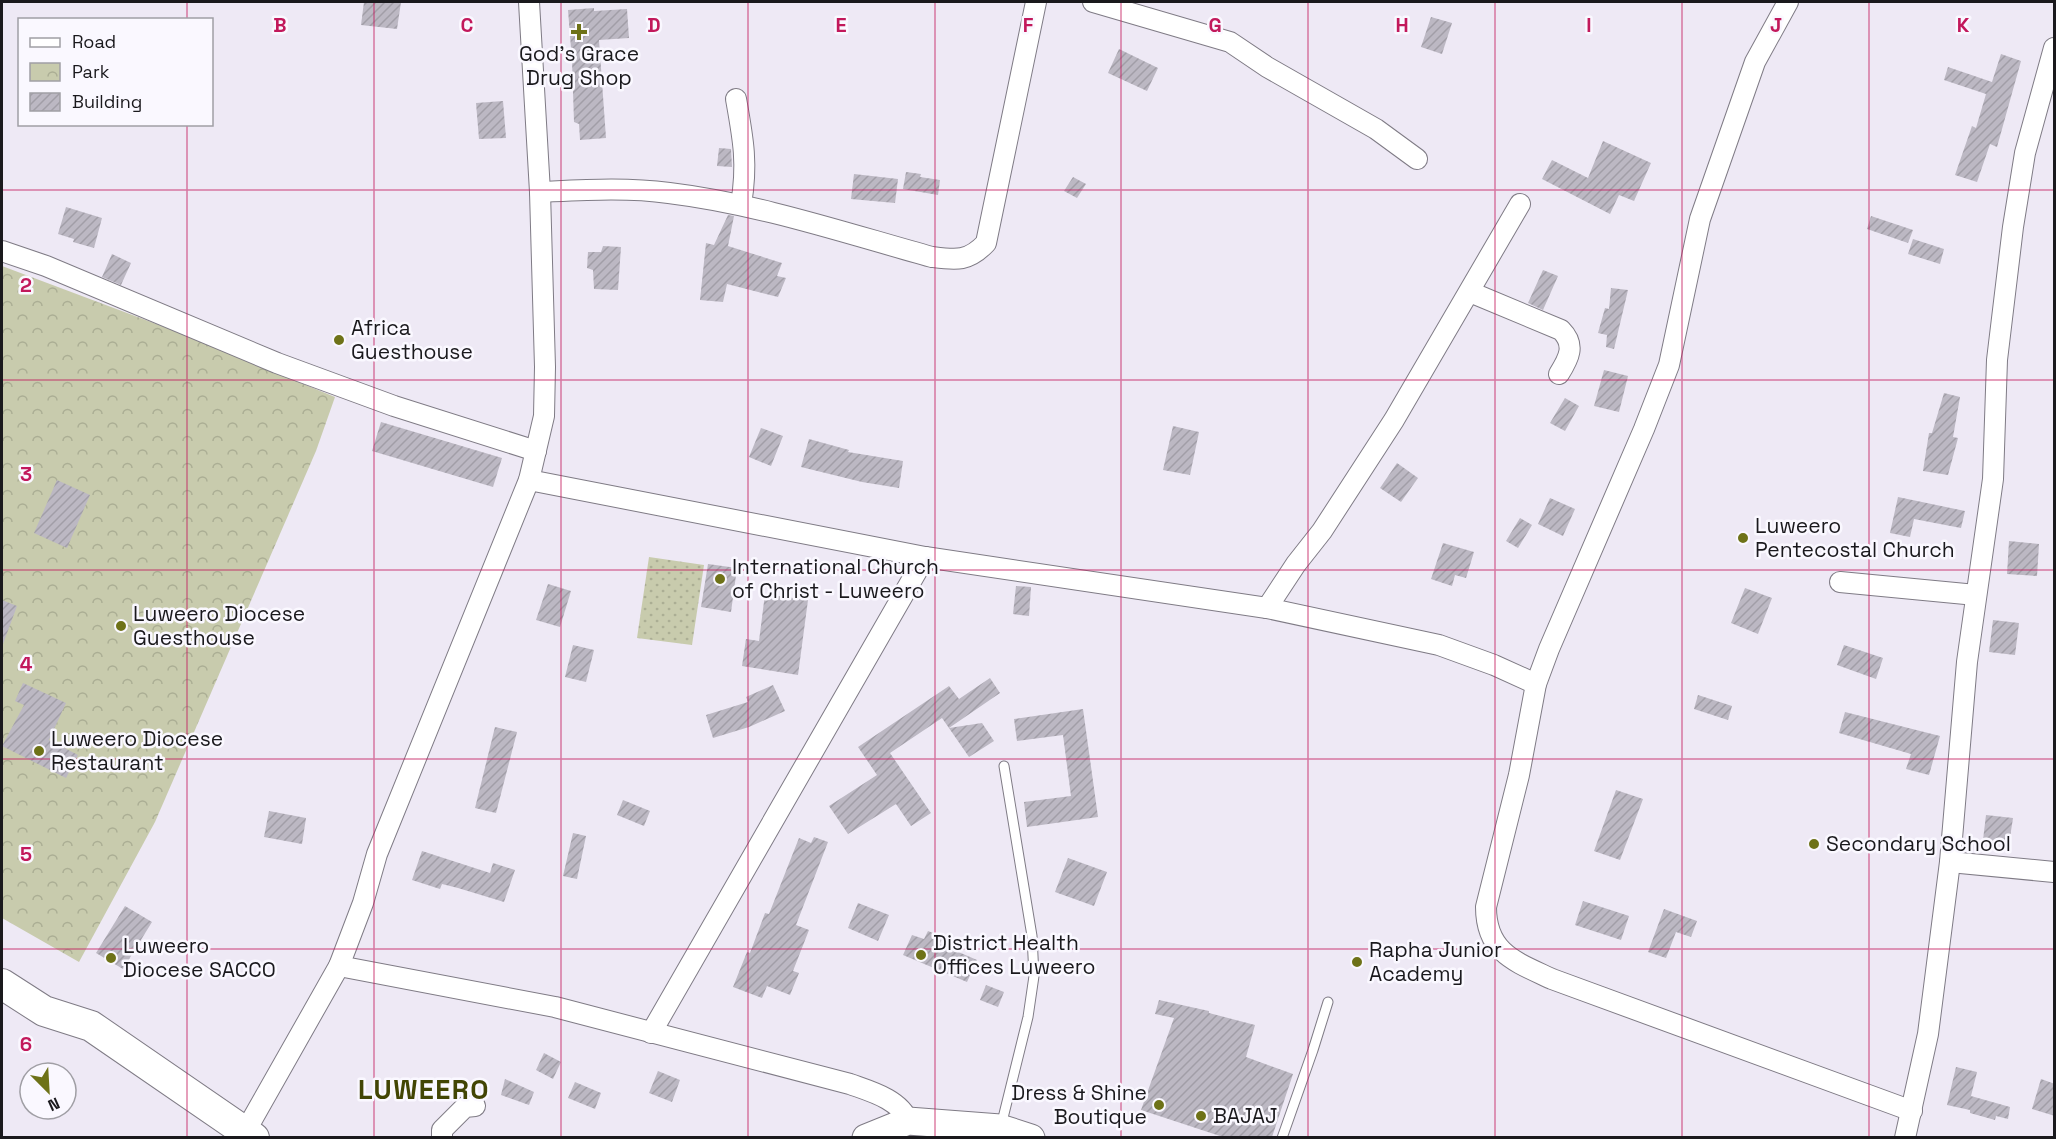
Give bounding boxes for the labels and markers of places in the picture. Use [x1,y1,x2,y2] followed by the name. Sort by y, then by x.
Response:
[572,25,586,39] marker: God's Grace Drug Shop
[519,40,639,91] place label: God's Grace Drug Shop
[351,314,473,365] place label: Africa Guesthouse
[332,333,346,347] marker: Africa Guesthouse
[1755,512,1955,563] place label: Luweero Pentecostal Church
[1736,531,1750,545] marker: Luweero Pentecostal Church
[732,553,939,604] place label: International Church of Christ - Luweero
[713,572,727,586] marker: International Church of Christ - Luweero
[133,600,305,651] place label: Luweero Diocese Guesthouse
[114,619,128,633] marker: Luweero Diocese Guesthouse
[51,725,223,776] place label: Luweero Diocese Restaurant
[32,744,46,758] marker: Luweero Diocese Restaurant
[1826,830,2011,857] place label: Secondary School
[1807,837,1821,851] marker: Secondary School
[933,929,1095,980] place label: District Health Offices Luweero
[123,932,276,983] place label: Luweero Diocese SACCO
[1369,936,1502,987] place label: Rapha Junior Academy
[914,948,928,962] marker: District Health Offices Luweero
[104,951,118,965] marker: Luweero Diocese SACCO
[1350,955,1364,969] marker: Rapha Junior Academy
[1011,1079,1147,1130] place label: Dress & Shine Boutique
[1152,1098,1166,1112] marker: Dress & Shine Boutique
[1213,1102,1278,1129] place label: BAJAJ
[1194,1109,1208,1123] marker: BAJAJ

